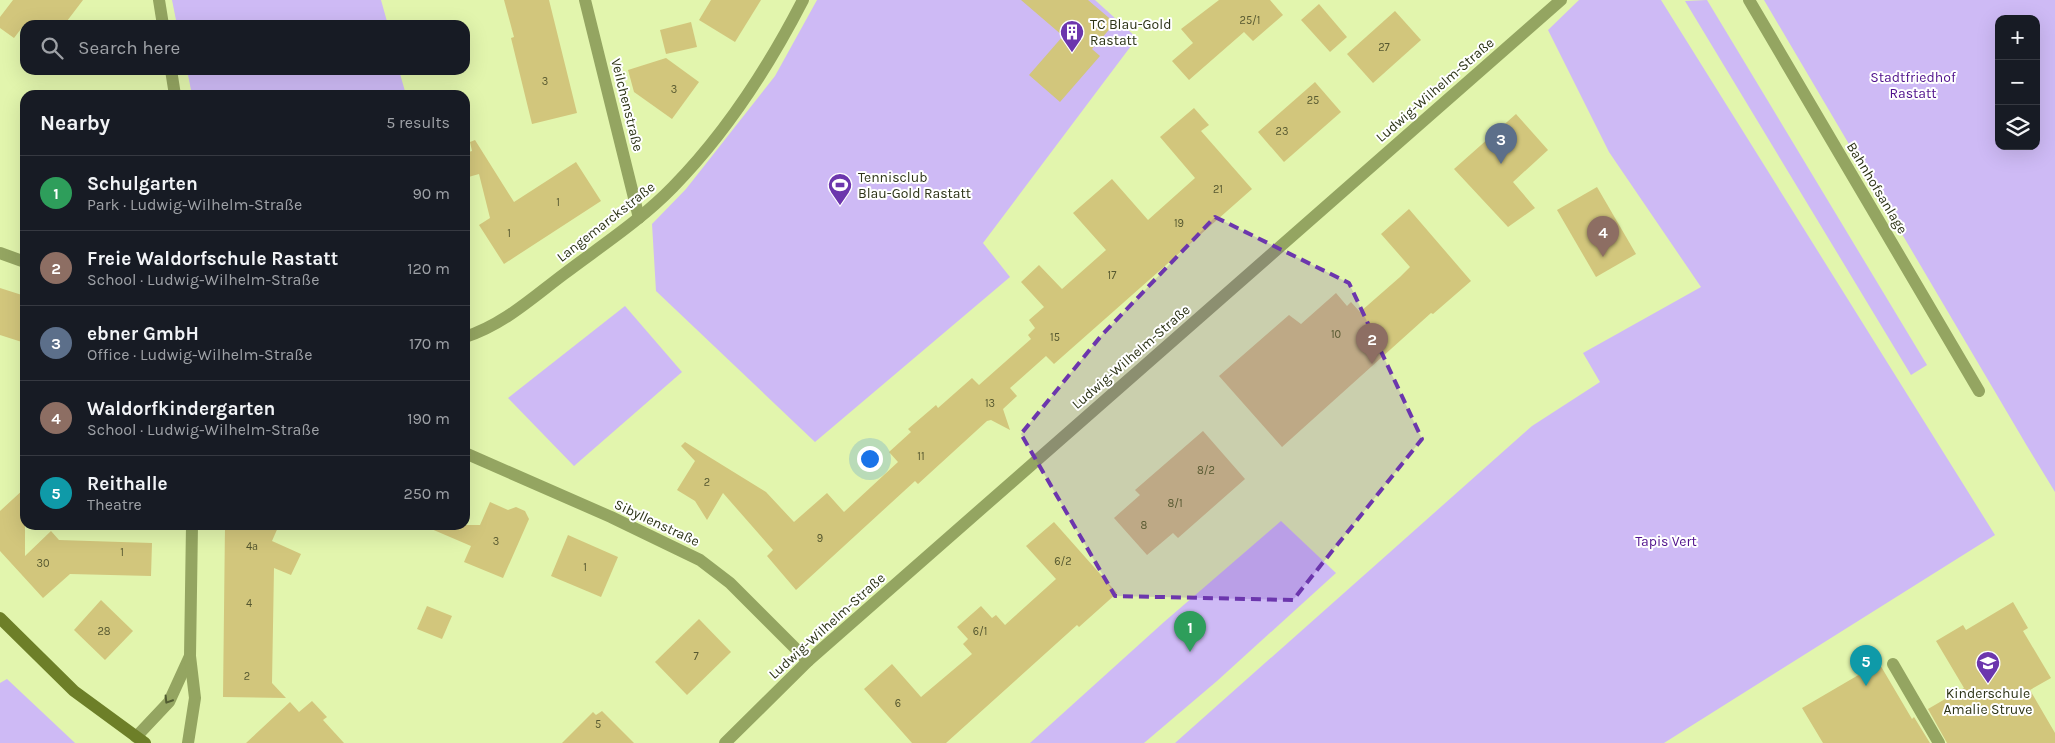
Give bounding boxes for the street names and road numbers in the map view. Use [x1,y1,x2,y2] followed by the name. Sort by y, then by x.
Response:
[1373,34,1497,146] street label: Ludwig-Wilhelm-Straße
[607,57,647,153] street label: Veilchenstraße
[1843,139,1911,237] street label: Bahnhofsanlage
[554,178,658,266] street label: Langemarckstraße
[1069,301,1193,413] street label: Ludwig-Wilhelm-Straße
[612,496,702,550] street label: Sibyllenstraße
[765,569,889,683] street label: Ludwig-Wilhelm-Straße

